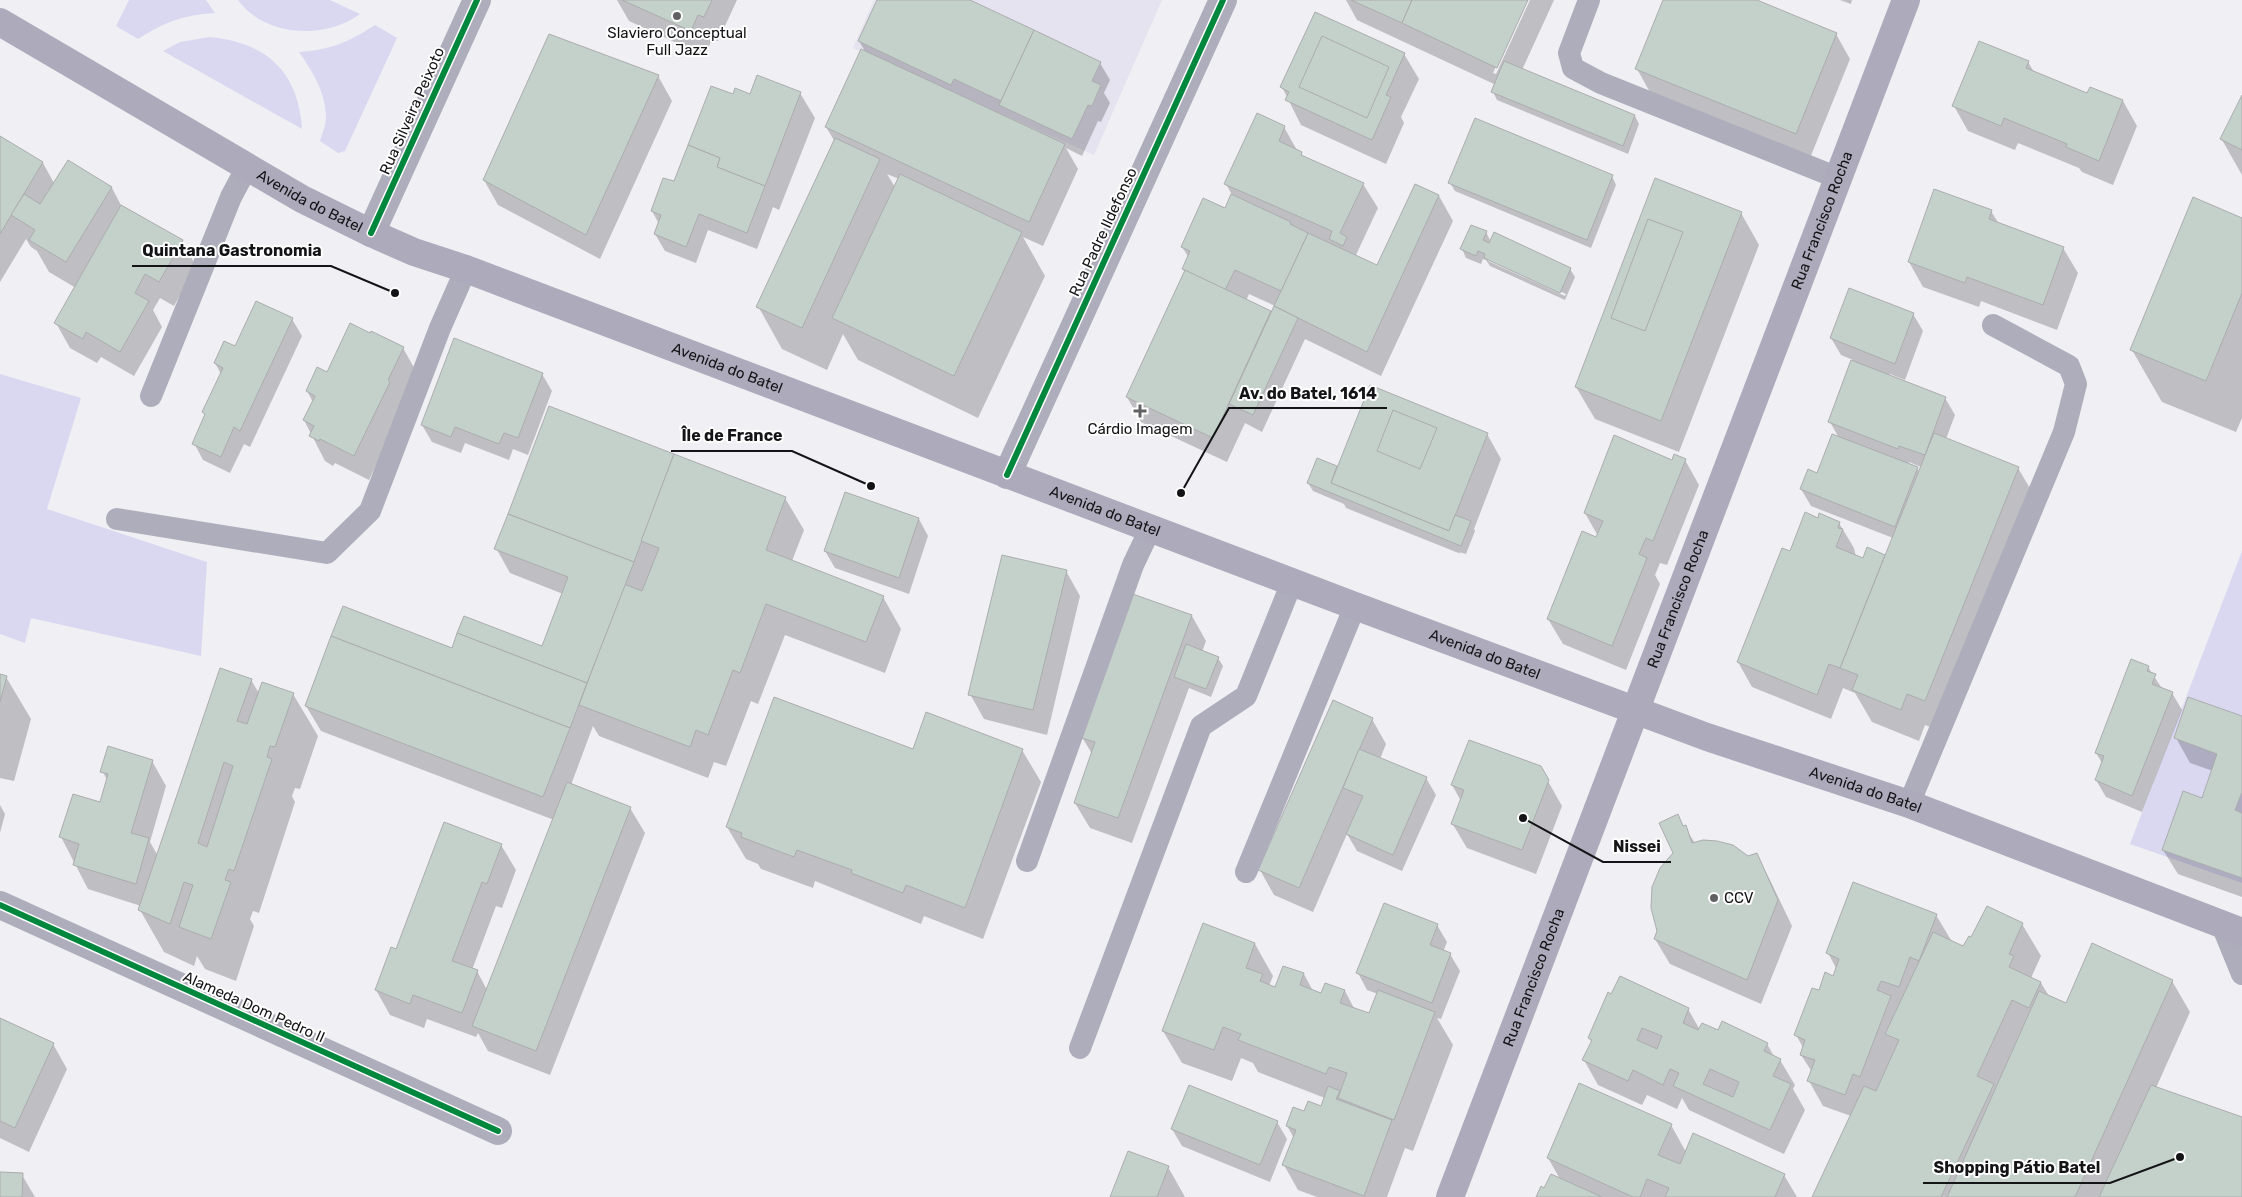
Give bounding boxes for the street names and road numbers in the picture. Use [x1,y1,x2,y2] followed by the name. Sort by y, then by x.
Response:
[376,45,448,177] street label: Rua Silveira Peixoto
[1788,149,1857,292] street label: Rua Francisco Rocha
[1065,165,1141,299] street label: Rua Padre Ildefonso
[254,166,366,236] street label: Avenida do Batel
[669,339,785,397] street label: Avenida do Batel
[1047,482,1163,540] street label: Avenida do Batel
[1643,527,1712,671] street label: Rua Francisco Rocha
[1427,625,1543,683] street label: Avenida do Batel
[1807,763,1924,817] street label: Avenida do Batel
[1499,906,1568,1049] street label: Rua Francisco Rocha
[180,968,328,1046] street label: Alameda Dom Pedro II

